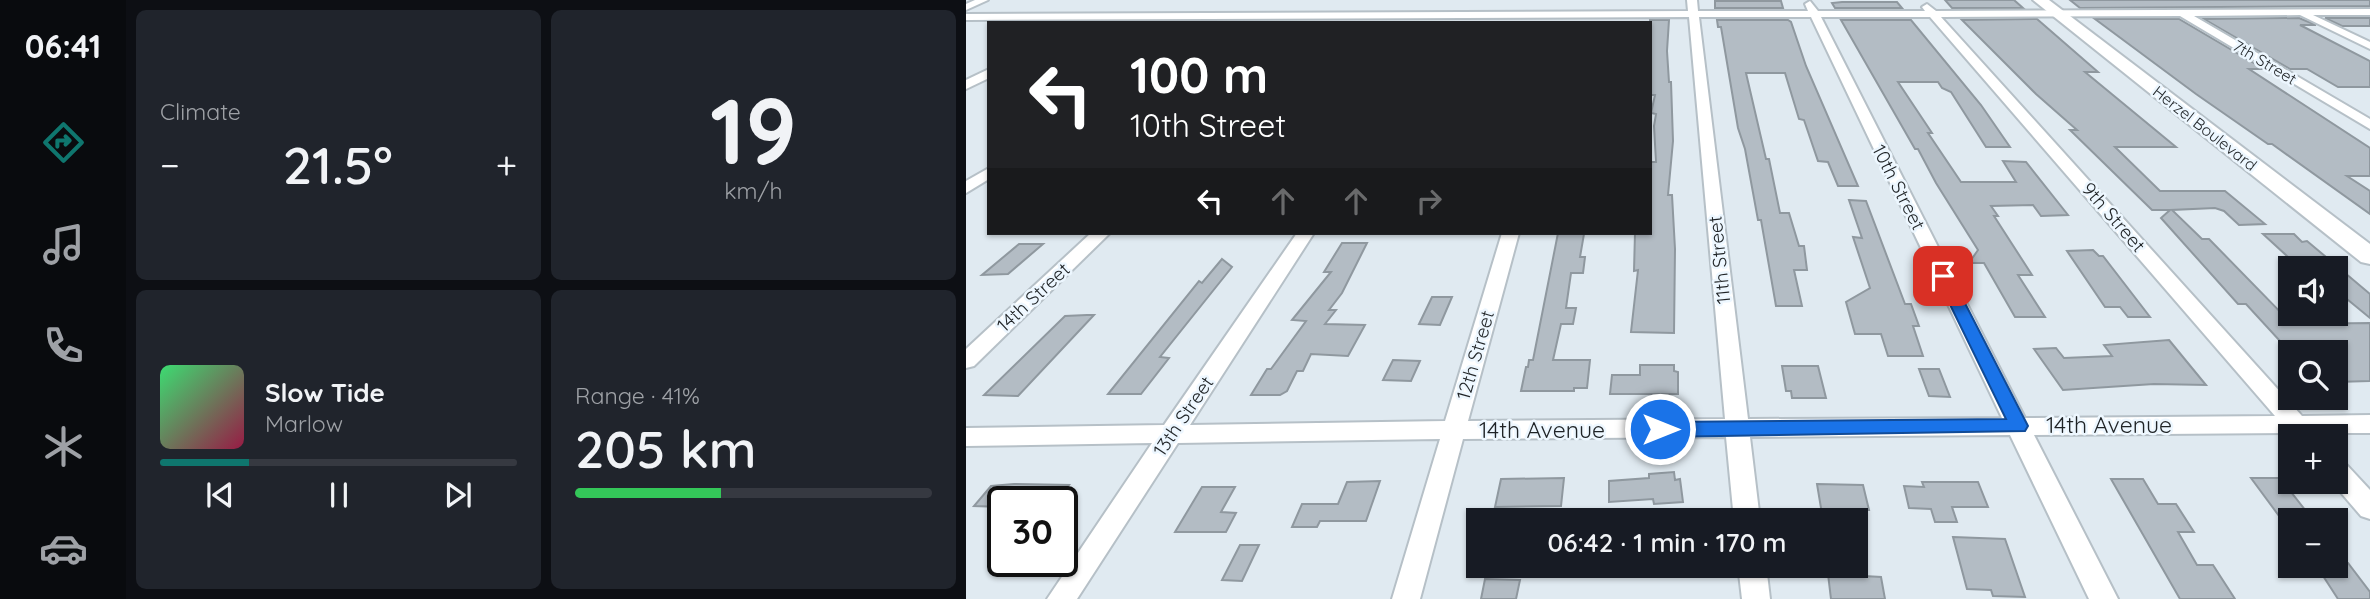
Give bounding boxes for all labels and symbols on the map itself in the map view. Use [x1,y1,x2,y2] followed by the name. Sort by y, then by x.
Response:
[2229,35,2301,89] street label: 7th Street
[2149,81,2261,175] street label: Herzel Boulevard
[1867,140,1931,234] street label: 10th Street
[2077,177,2151,257] street label: 9th Street
[1702,215,1736,305] street label: 11th Street
[1913,246,1973,306] pin
[991,257,1075,337] street label: 14th Street
[1451,308,1499,402] street label: 12th Street
[1148,371,1218,461] street label: 13th Street
[1623,392,1697,466] position arrow
[2046,410,2172,439] street label: 14th Avenue
[1479,415,1605,444] street label: 14th Avenue
[987,486,1078,577] speed limit sign: 30

